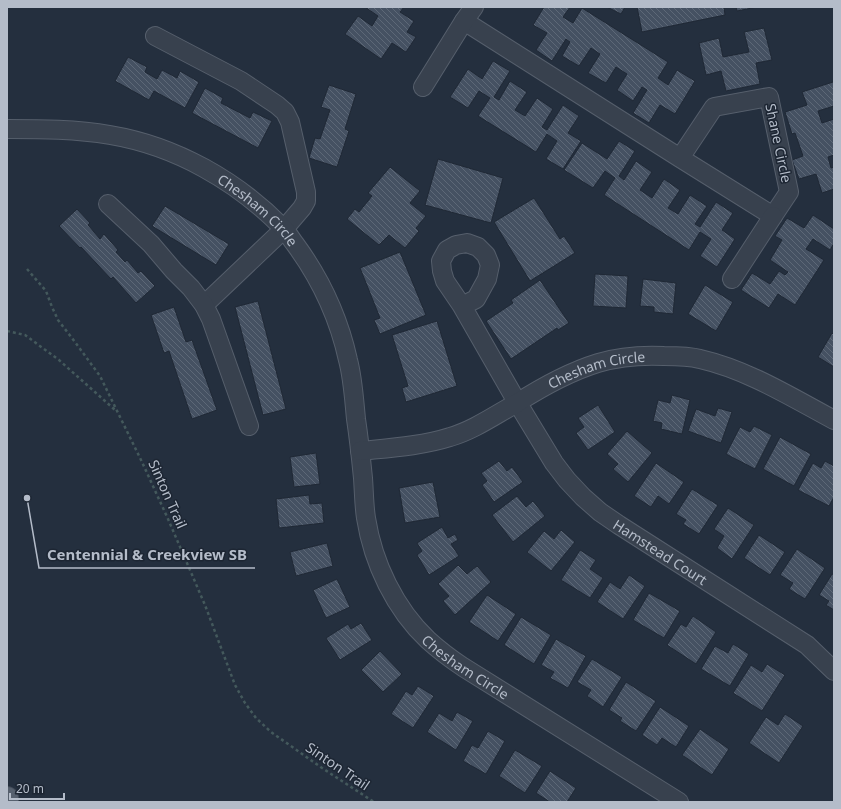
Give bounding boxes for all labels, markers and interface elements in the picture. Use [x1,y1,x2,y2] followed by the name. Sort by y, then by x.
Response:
[761,102,797,184] street label: Shane Circle
[214,169,303,250] street label: Chesham Circle
[544,346,646,393] street label: Chesham Circle
[144,457,192,531] street label: Sinton Trail
[610,514,711,589] street label: Hamstead Court
[39,541,255,568] callout: Centennial & Creekview SB
[47,544,247,564] text: Centennial & Creekview SB
[418,630,513,703] street label: Chesham Circle
[302,738,374,794] street label: Sinton Trail
[10,775,64,801] scale bar
[16,780,44,797] text: 20 m

